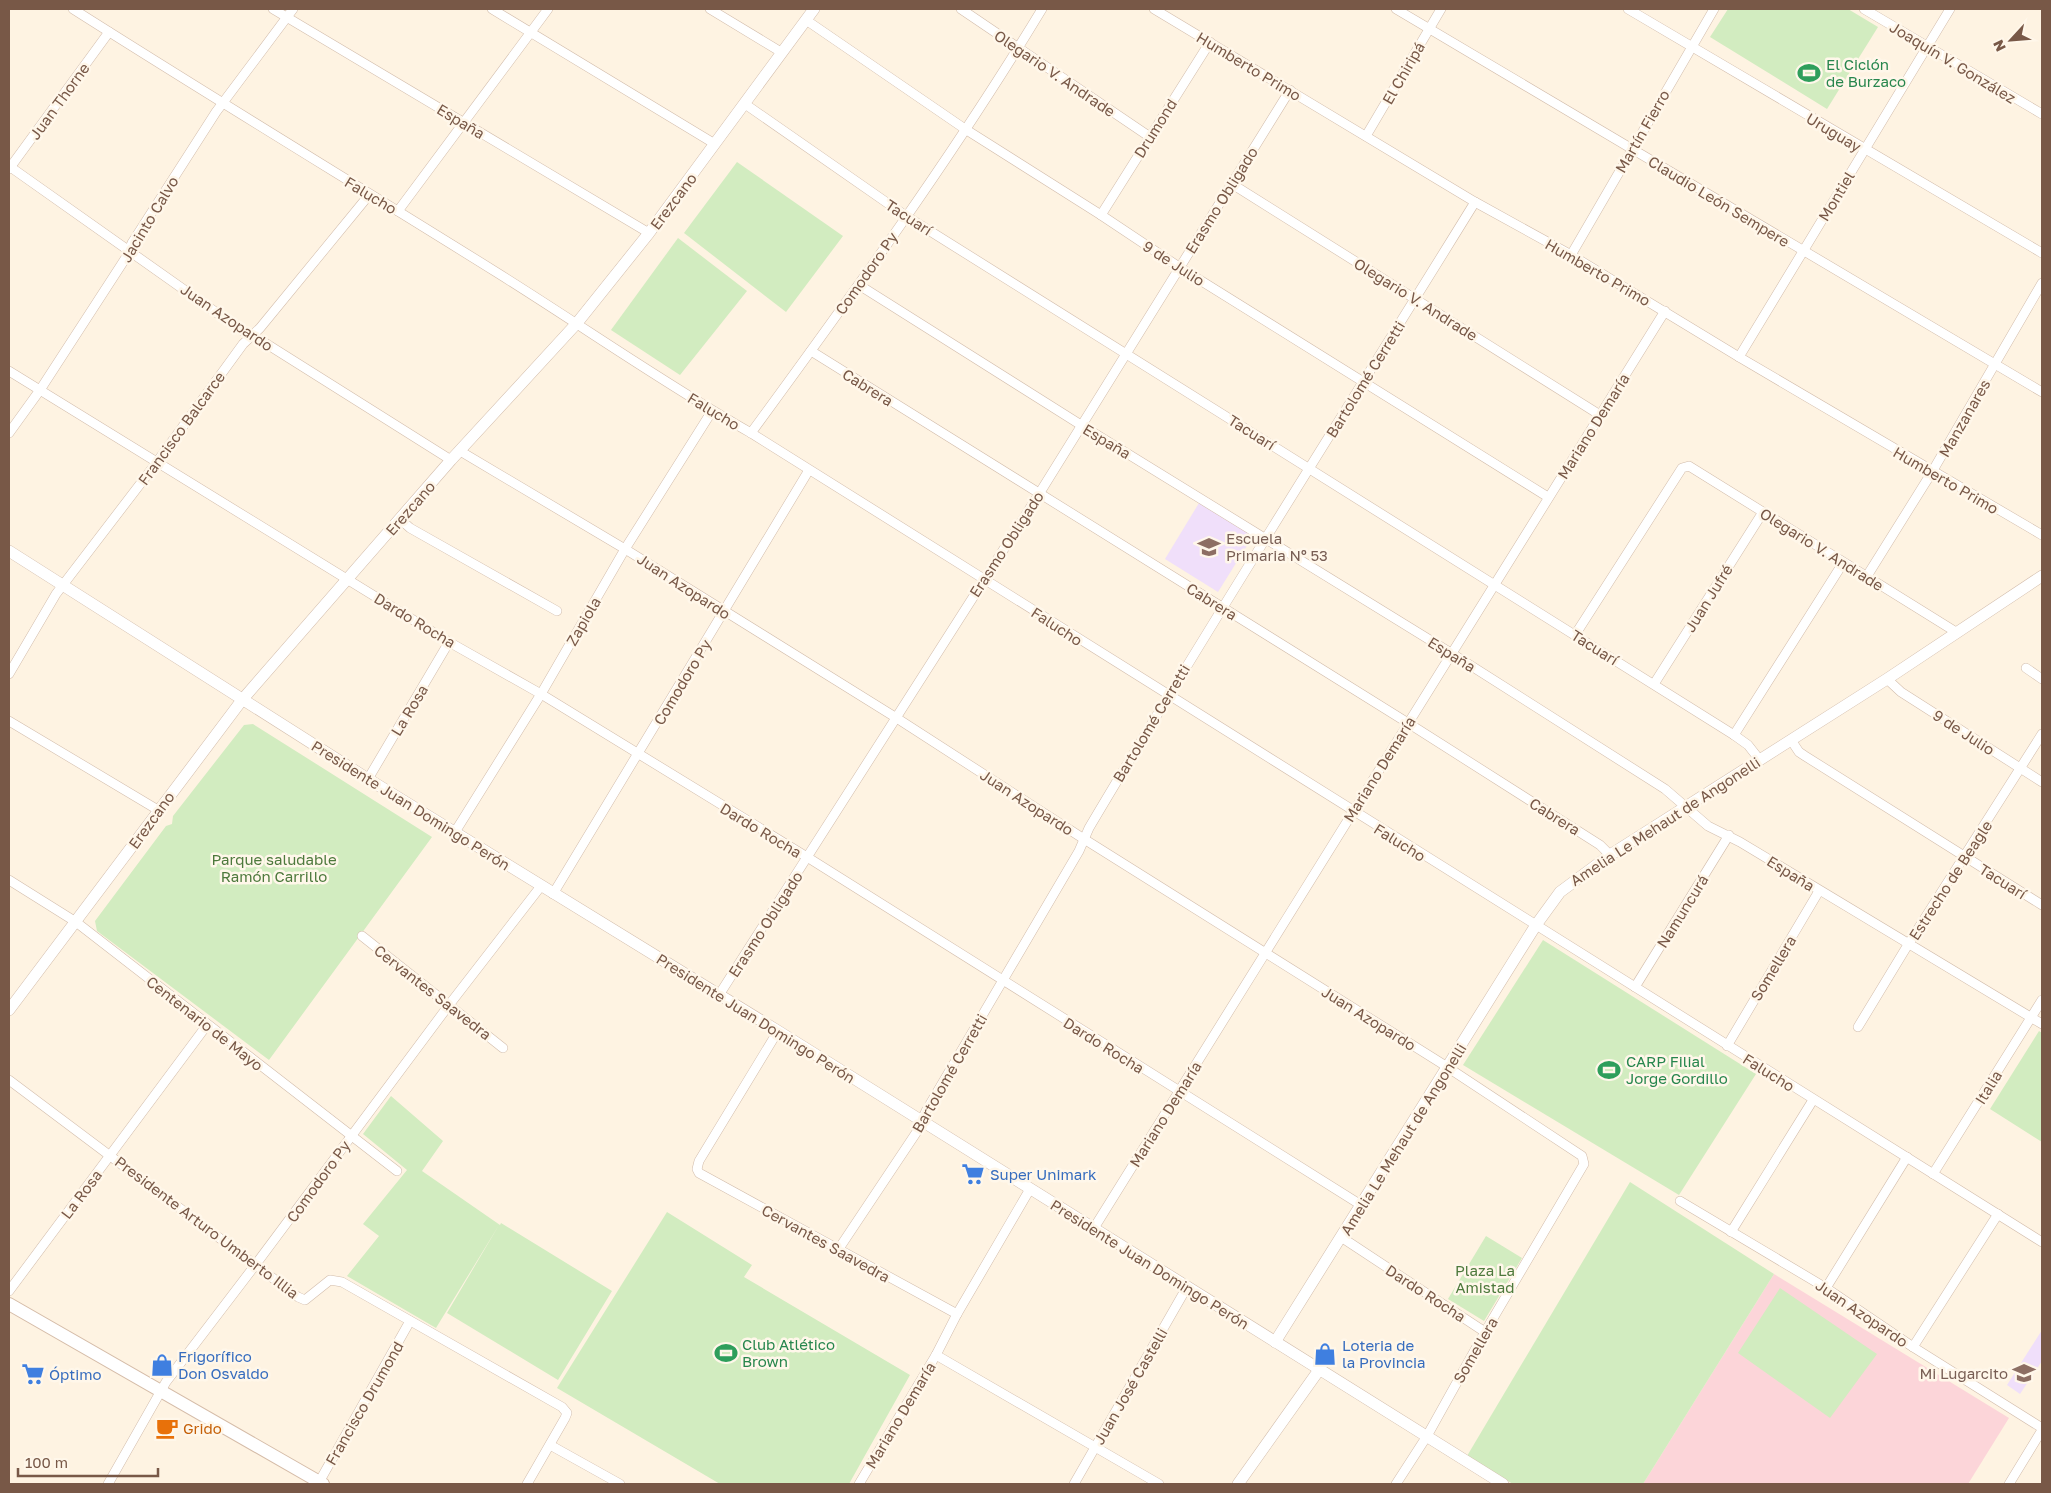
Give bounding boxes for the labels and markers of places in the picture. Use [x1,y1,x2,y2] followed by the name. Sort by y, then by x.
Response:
[1826,55,1906,90] place label: El Ciclón de Burzaco
[1796,60,1822,86] sports icon: El Ciclón de Burzaco
[1226,529,1328,564] place label: Escuela Primaria Nº 53
[1196,534,1222,560] school or university icon: Escuela Primaria Nº 53
[1626,1052,1728,1087] place label: CARP Filial Jorge Gordillo
[1596,1057,1622,1083] sports icon: CARP Filial Jorge Gordillo
[960,1161,986,1187] supermarket icon: Super Unimark
[990,1165,1097,1183] place label: Super Unimark
[742,1335,835,1370] place label: Club Atlético Brown
[1342,1336,1426,1371] place label: Loteria de la Provincia
[713,1340,739,1366] sports icon: Club Atlético Brown
[1312,1341,1338,1367] shop icon: Loteria de la Provincia
[178,1347,269,1382] place label: Frigorífico Don Osvaldo
[149,1352,175,1378] shop icon: Frigorífico Don Osvaldo
[2011,1360,2037,1386] school or university icon: Mi Lugarcito
[20,1361,46,1387] supermarket icon: Óptimo
[1919,1364,2008,1382] place label: Mi Lugarcito
[49,1365,102,1383] place label: Óptimo
[154,1415,180,1441] cafe icon: Grido
[183,1419,222,1437] place label: Grido

